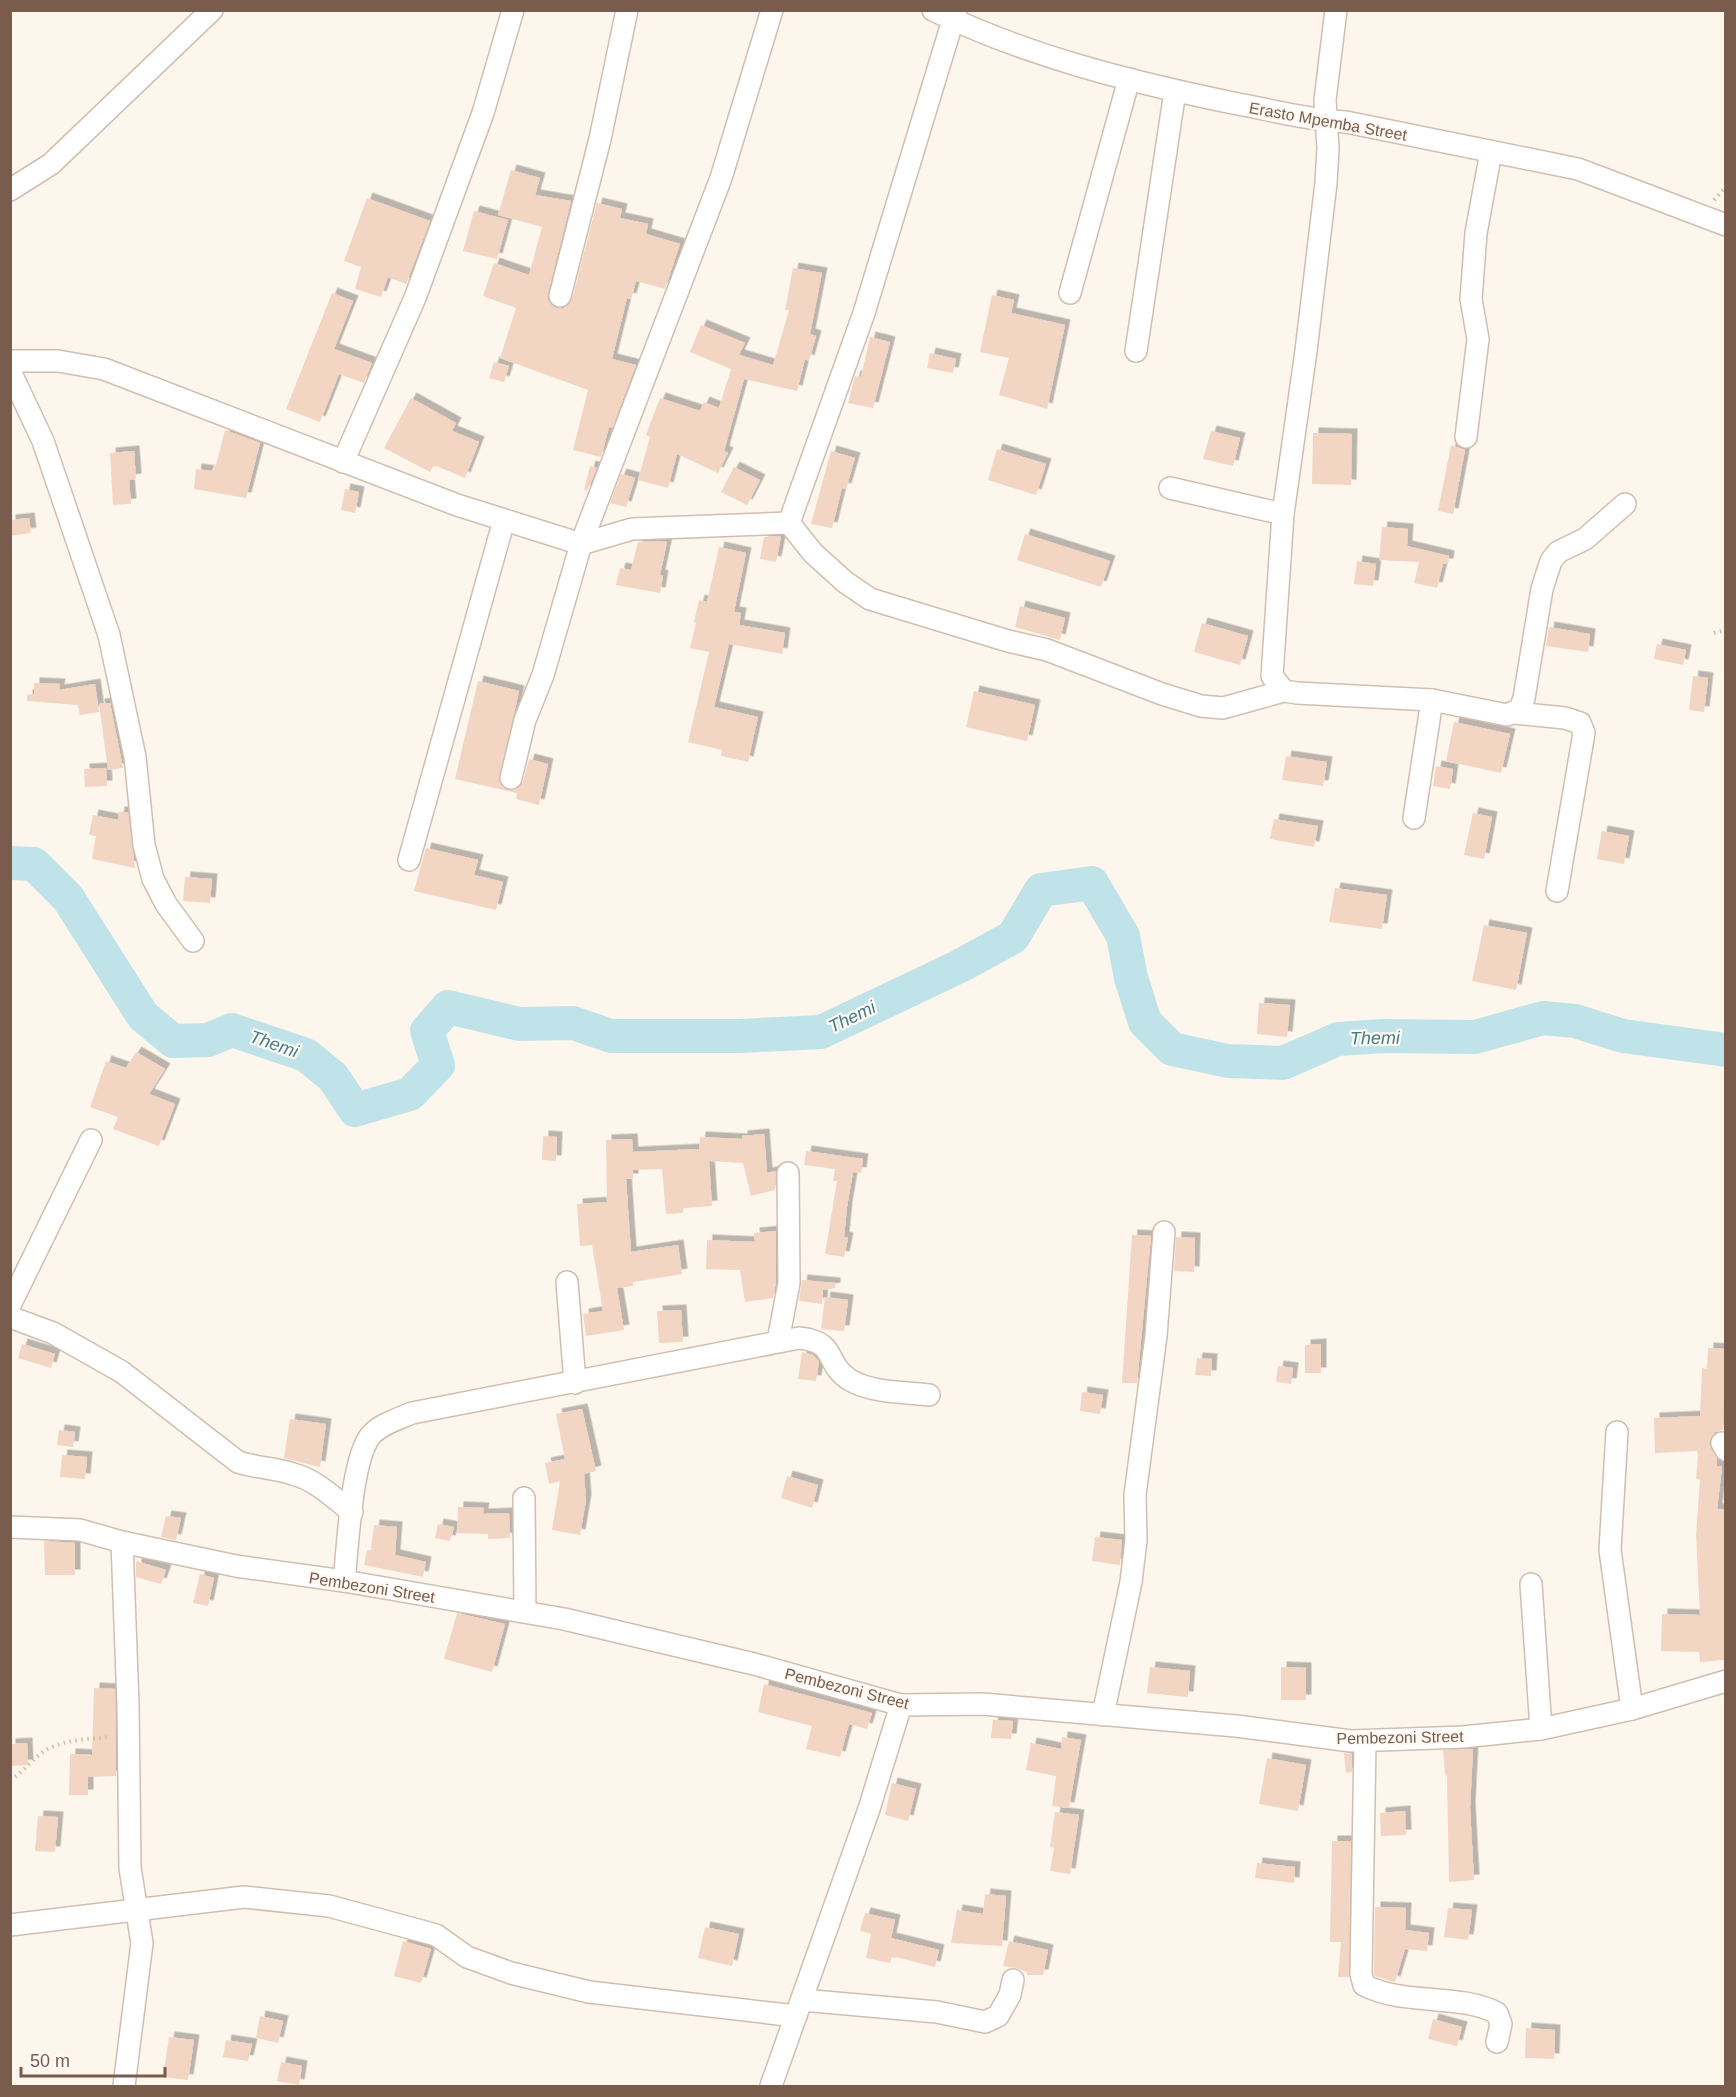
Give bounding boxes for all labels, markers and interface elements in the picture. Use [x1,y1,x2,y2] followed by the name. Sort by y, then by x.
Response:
[1248,99,1409,144] street label: Erasto Mpemba Street
[825,997,880,1037] water label: Themi
[247,1026,302,1062] water label: Themi
[1350,1028,1401,1048] water label: Themi
[308,1569,437,1606] street label: Pembezoni Street
[783,1665,911,1712] street label: Pembezoni Street
[1336,1728,1464,1747] street label: Pembezoni Street
[21,2040,165,2078] scale bar
[30,2051,70,2071] text: 50 m

